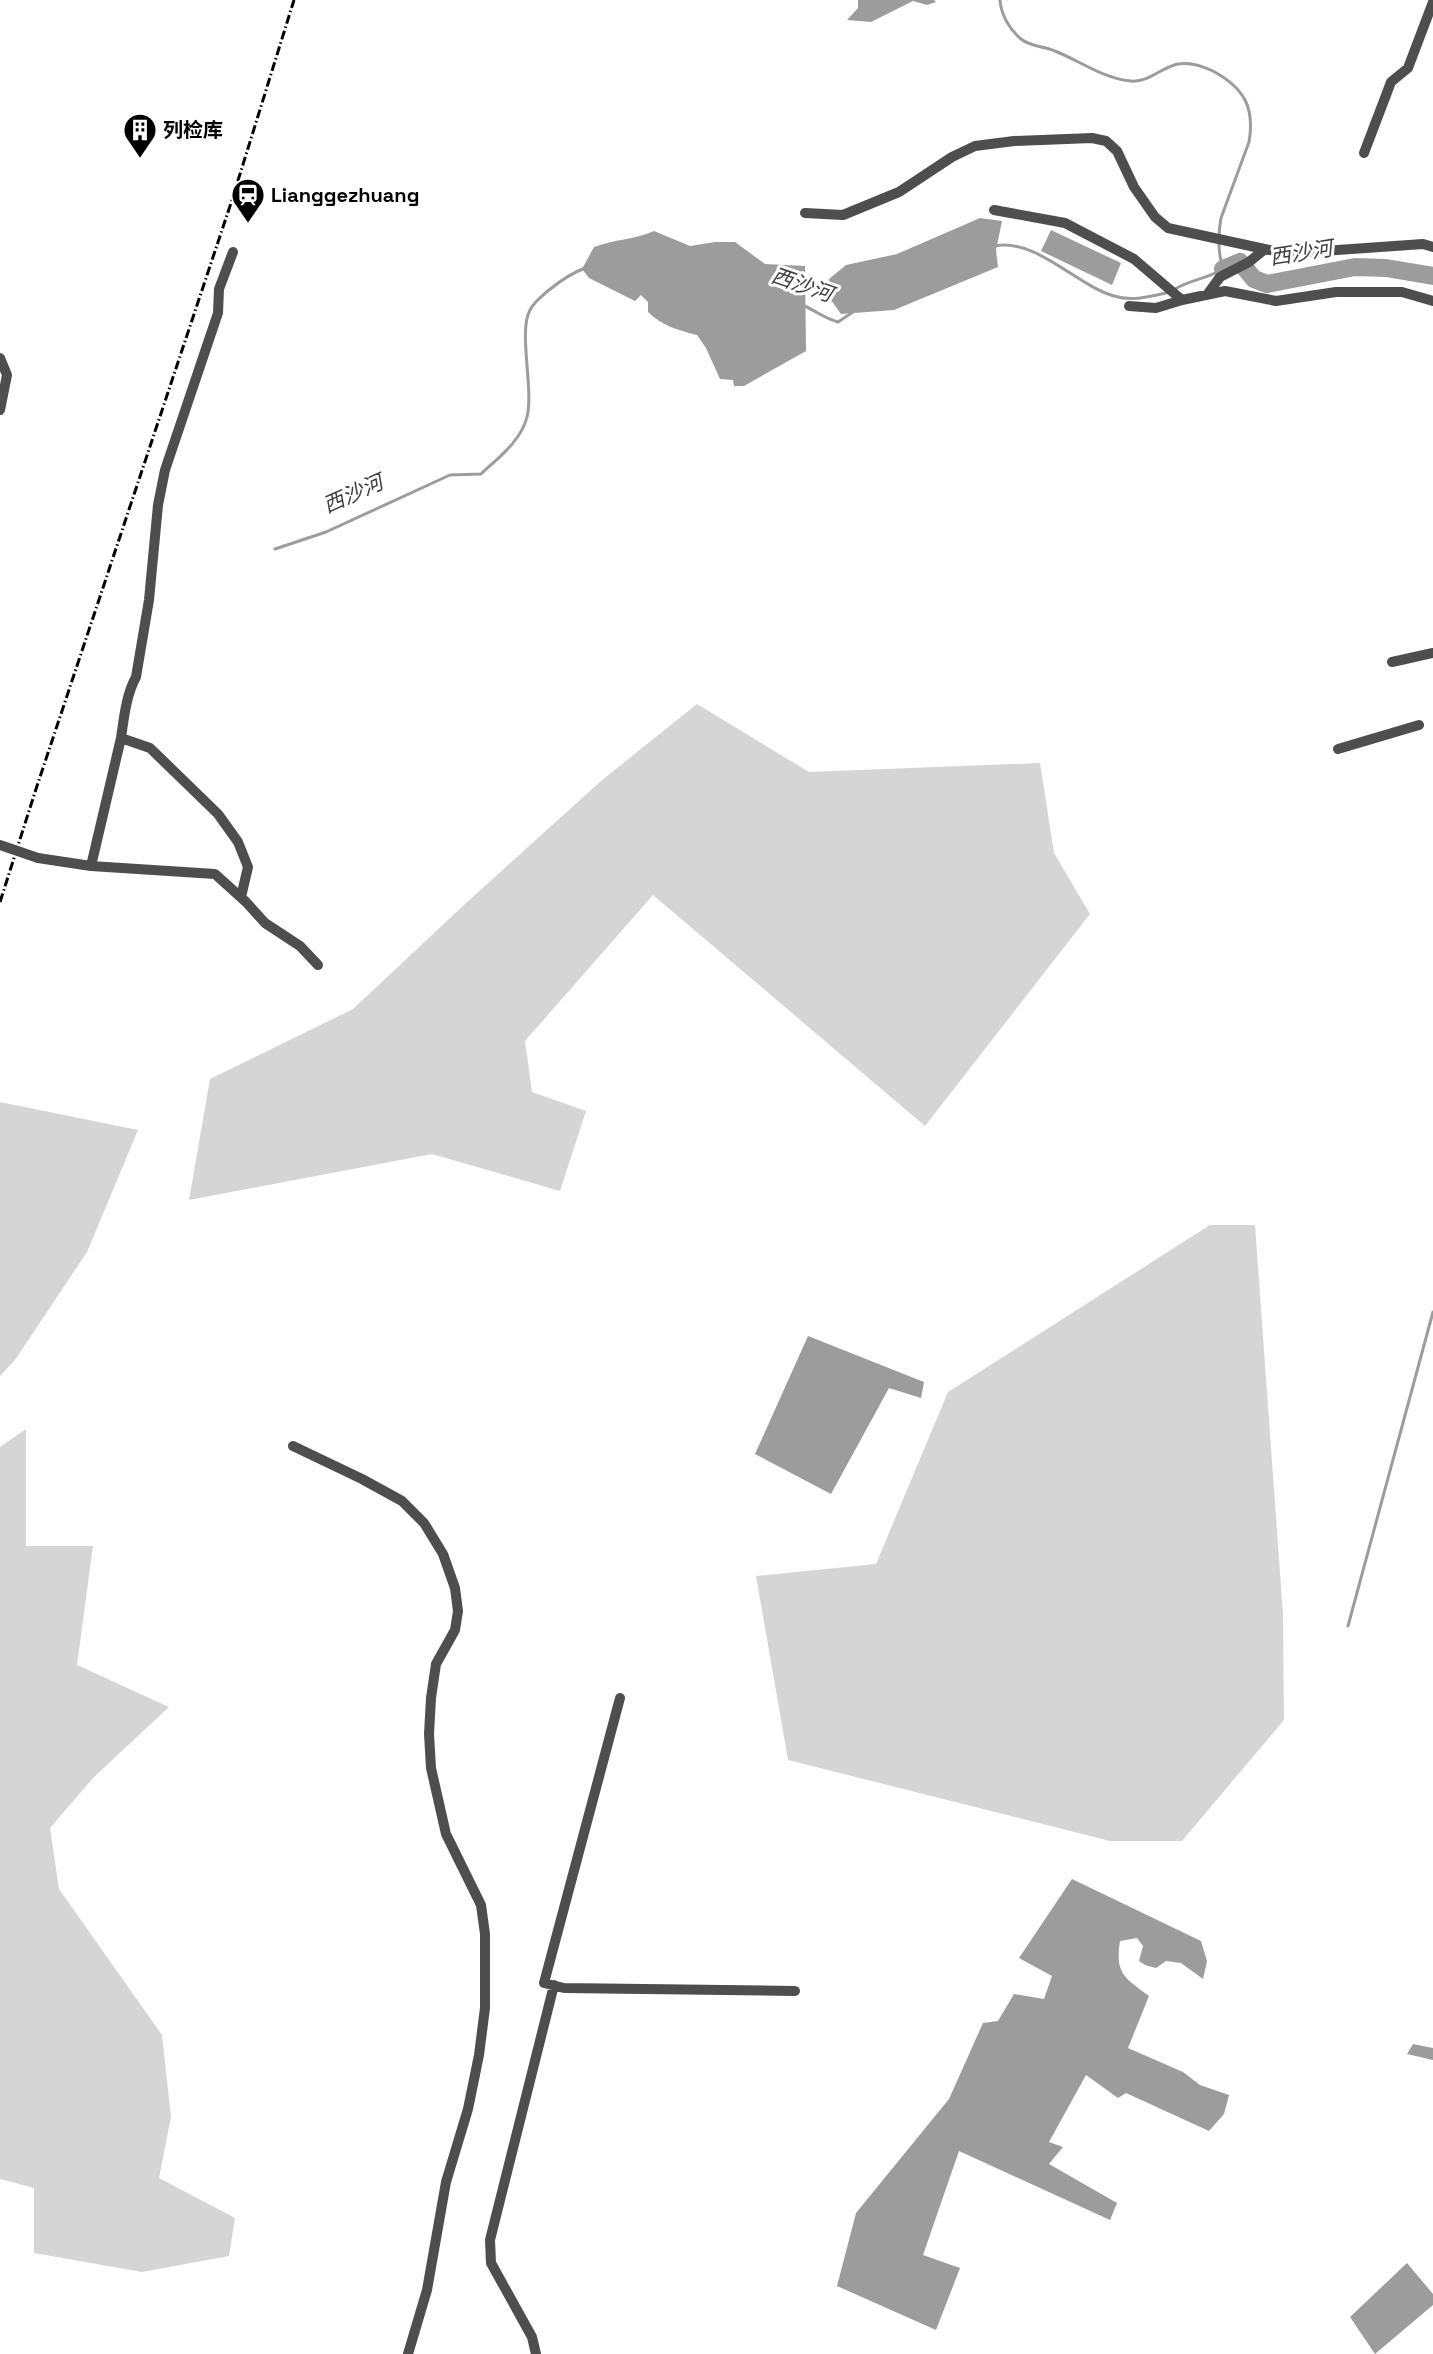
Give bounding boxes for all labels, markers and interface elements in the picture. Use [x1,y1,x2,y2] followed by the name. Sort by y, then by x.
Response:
[122,112,158,159] building icon: 列检库
[163,117,223,143] place label: 列检库
[230,177,266,224] station icon: Lianggezhuang
[271,182,419,208] place label: Lianggezhuang
[1268,234,1338,271] water label: 西沙河
[768,262,840,309] water label: 西沙河
[319,467,391,519] water label: 西沙河

